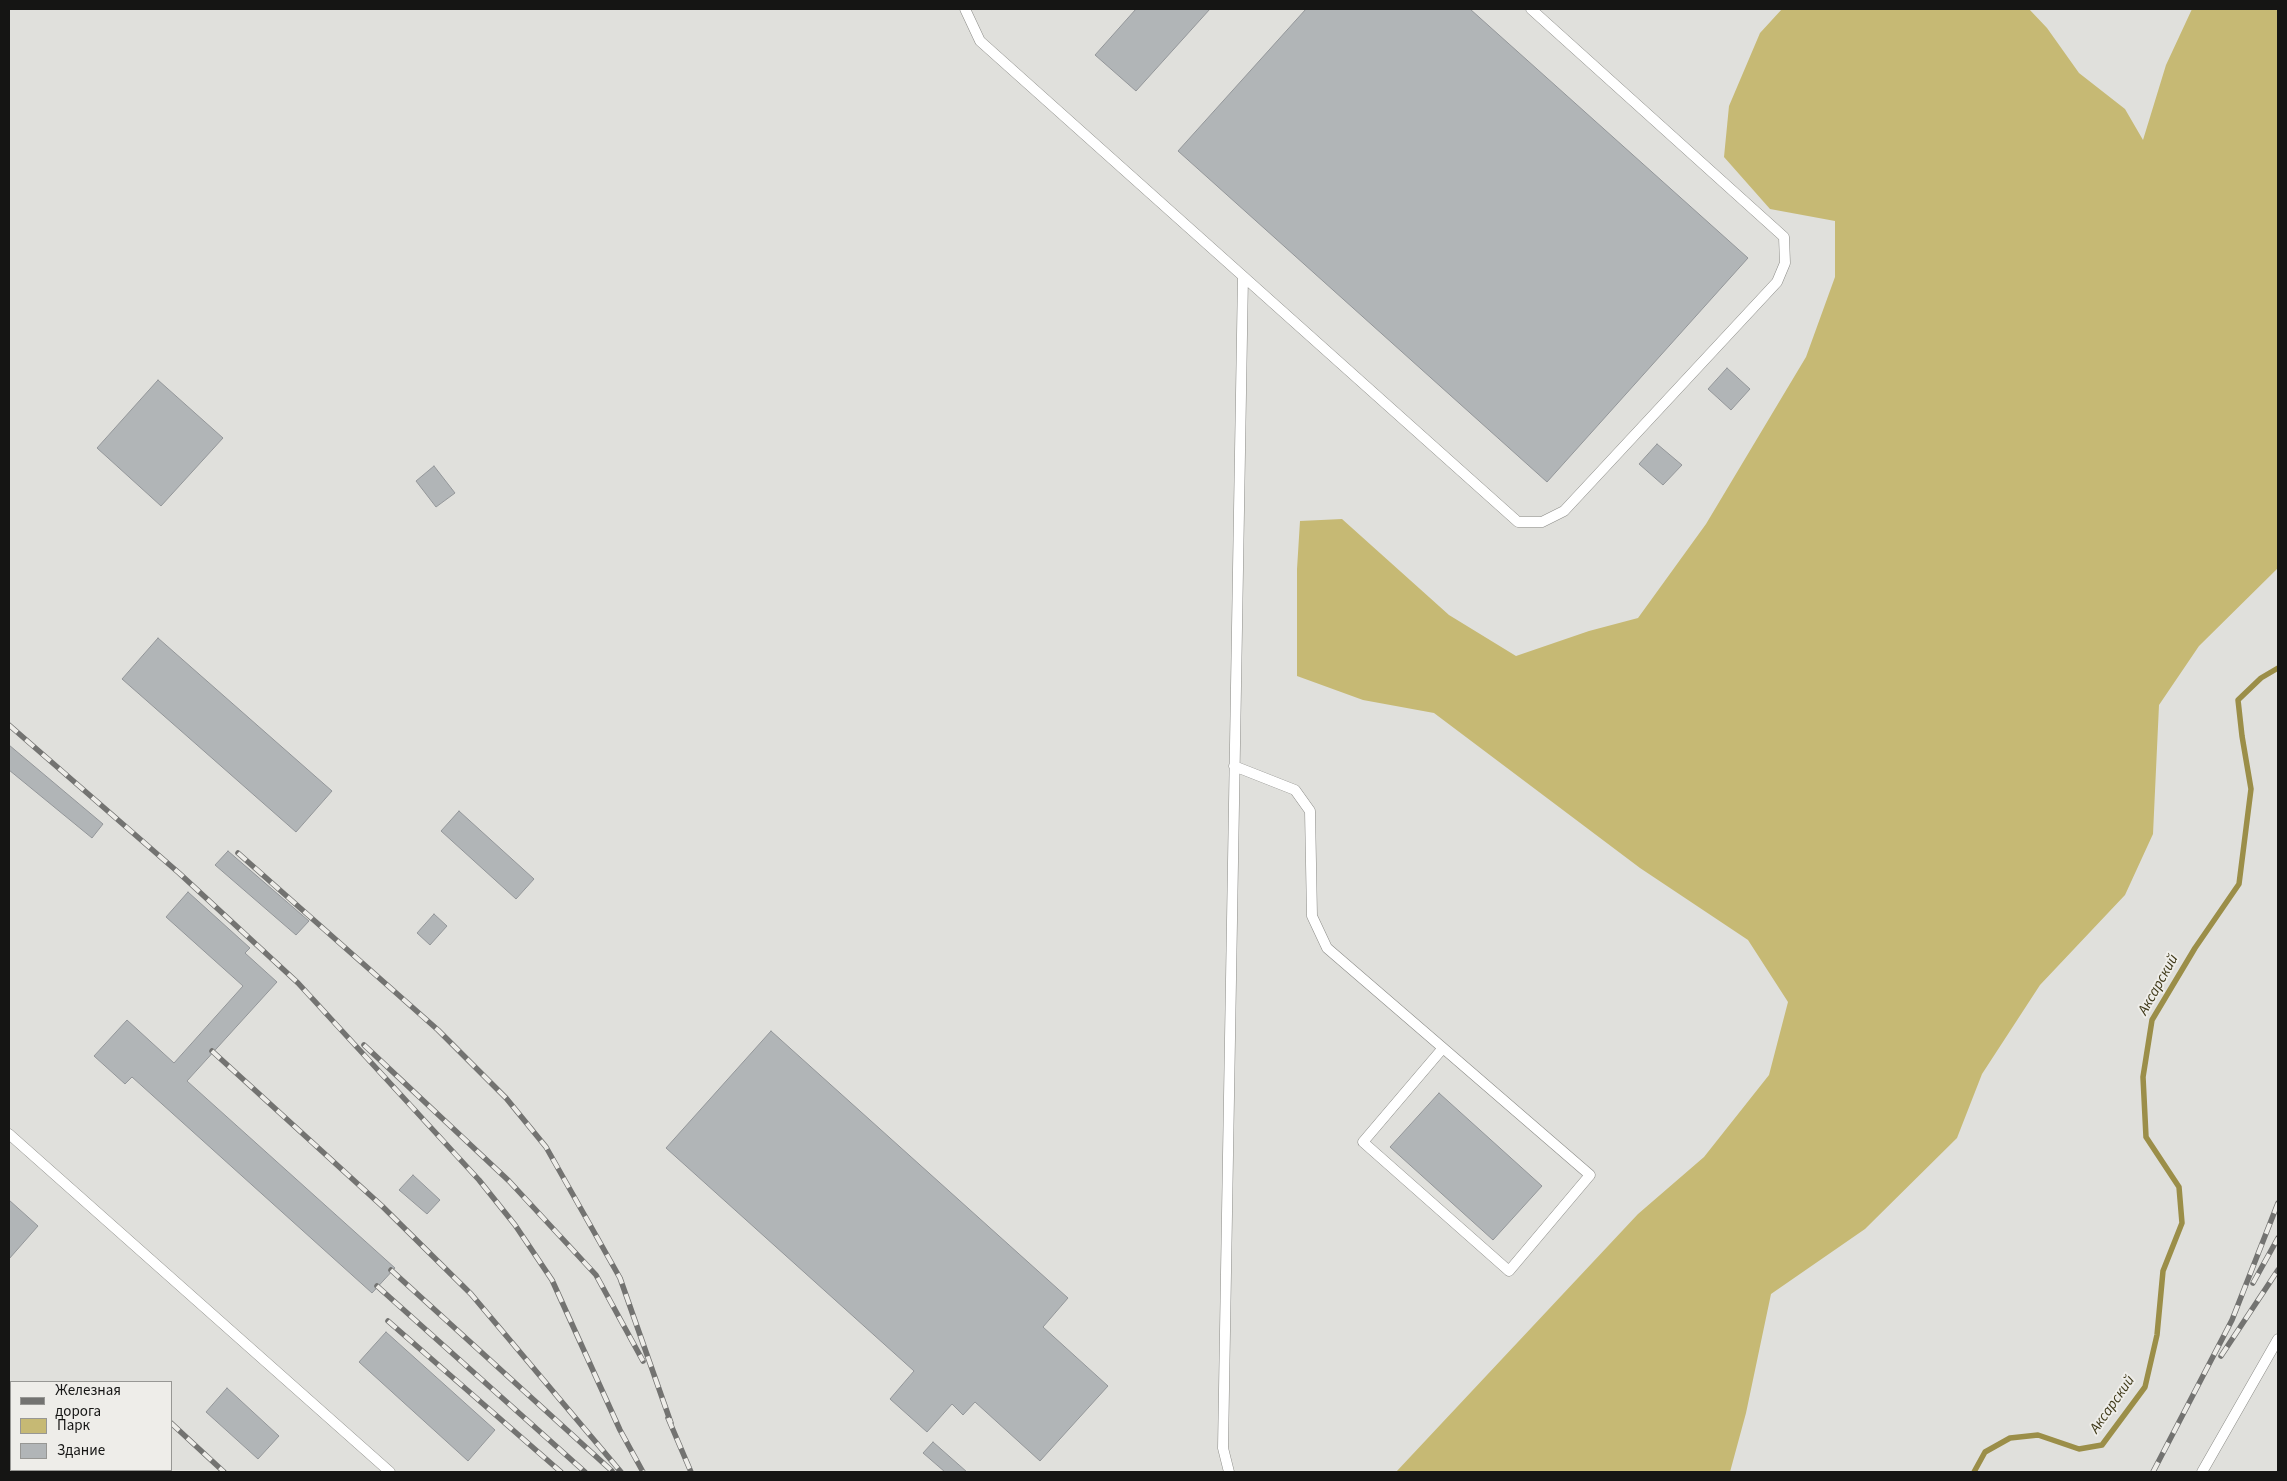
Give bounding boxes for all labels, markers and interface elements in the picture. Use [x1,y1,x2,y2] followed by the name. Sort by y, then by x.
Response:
[2135,952,2183,1018] water label: Аксарский
[2087,1373,2139,1437] water label: Аксарский
[55,1380,121,1422] text: Железная дорога
[10,1381,172,1471] legend
[57,1415,90,1436] text: Парк
[57,1440,105,1461] text: Здание

